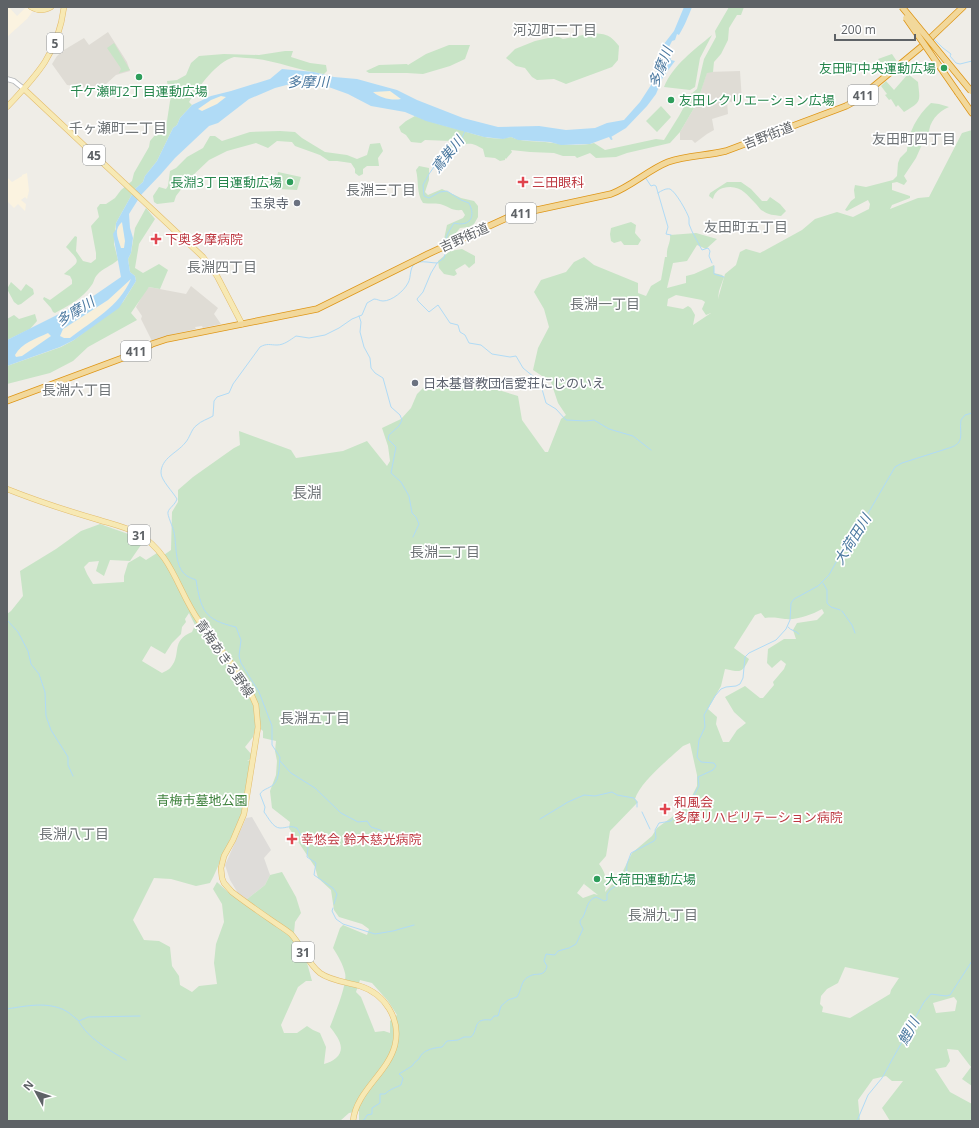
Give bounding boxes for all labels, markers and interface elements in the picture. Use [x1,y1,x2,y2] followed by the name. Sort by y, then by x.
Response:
[835,16,915,42] scale bar
[513,20,597,39] district label: 河辺町二丁目
[841,21,876,38] text: 200 m
[47,33,63,53] road number: 5
[644,42,677,90] water label: 多摩川
[819,59,936,77] place label: 友田町中央運動広場
[939,63,949,73] marker: 友田町中央運動広場
[134,72,144,82] marker: 千ケ瀬町2丁目運動広場
[287,72,331,91] water label: 多摩川
[70,82,208,100] place label: 千ケ瀬町2丁目運動広場
[848,85,878,105] road number: 411
[679,91,835,109] place label: 友田レクリエーション広場
[666,95,676,105] marker: 友田レクリエーション広場
[740,117,796,153] street label: 吉野街道
[69,118,167,137] district label: 千ヶ瀬町二丁目
[872,129,956,148] district label: 友田町四丁目
[426,130,469,176] water label: 鳶巣川
[83,145,105,165] road number: 45
[171,173,282,191] place label: 長淵3丁目運動広場
[532,173,584,191] place label: 三田眼科
[517,176,529,188] marker: 三田眼科
[285,177,295,187] marker: 長淵3丁目運動広場
[346,180,416,199] district label: 長淵三丁目
[250,194,289,212] place label: 玉泉寺
[292,198,302,208] marker: 玉泉寺
[506,203,536,223] road number: 411
[704,217,788,236] district label: 友田町五丁目
[437,218,491,256] street label: 吉野街道
[165,230,243,248] place label: 下奥多摩病院
[150,233,162,245] marker: 下奥多摩病院
[187,257,257,276] district label: 長淵四丁目
[52,291,100,330] water label: 多摩川
[570,294,640,313] district label: 長淵一丁目
[121,341,151,361] road number: 411
[423,374,605,392] place label: 日本基督教団信愛荘にじのいえ
[410,378,420,388] marker: 日本基督教団信愛荘にじのいえ
[42,380,112,399] district label: 長淵六丁目
[292,482,322,502] district label: 長淵
[829,509,876,568] water label: 大荷田川
[128,525,150,545] road number: 31
[410,542,480,561] district label: 長淵二丁目
[192,616,258,700] street label: 青梅あきる野線
[280,708,350,727] district label: 長淵五丁目
[156,791,248,809] park label: 青梅市墓地公園
[674,793,843,826] place label: 和風会 多摩リハビリテーション病院
[659,803,671,815] marker: 和風会 多摩リハビリテーション病院
[39,824,109,843] district label: 長淵八丁目
[301,830,421,848] place label: 幸悠会 鈴木慈光病院
[286,833,298,845] marker: 幸悠会 鈴木慈光病院
[605,870,696,888] place label: 大荷田運動広場
[592,874,602,884] marker: 大荷田運動広場
[628,905,698,924] district label: 長淵九丁目
[292,942,314,962] road number: 31
[893,1012,924,1048] water label: 鯉川
[16,1072,56,1112] north arrow
[19,1077,37,1094] text: N

